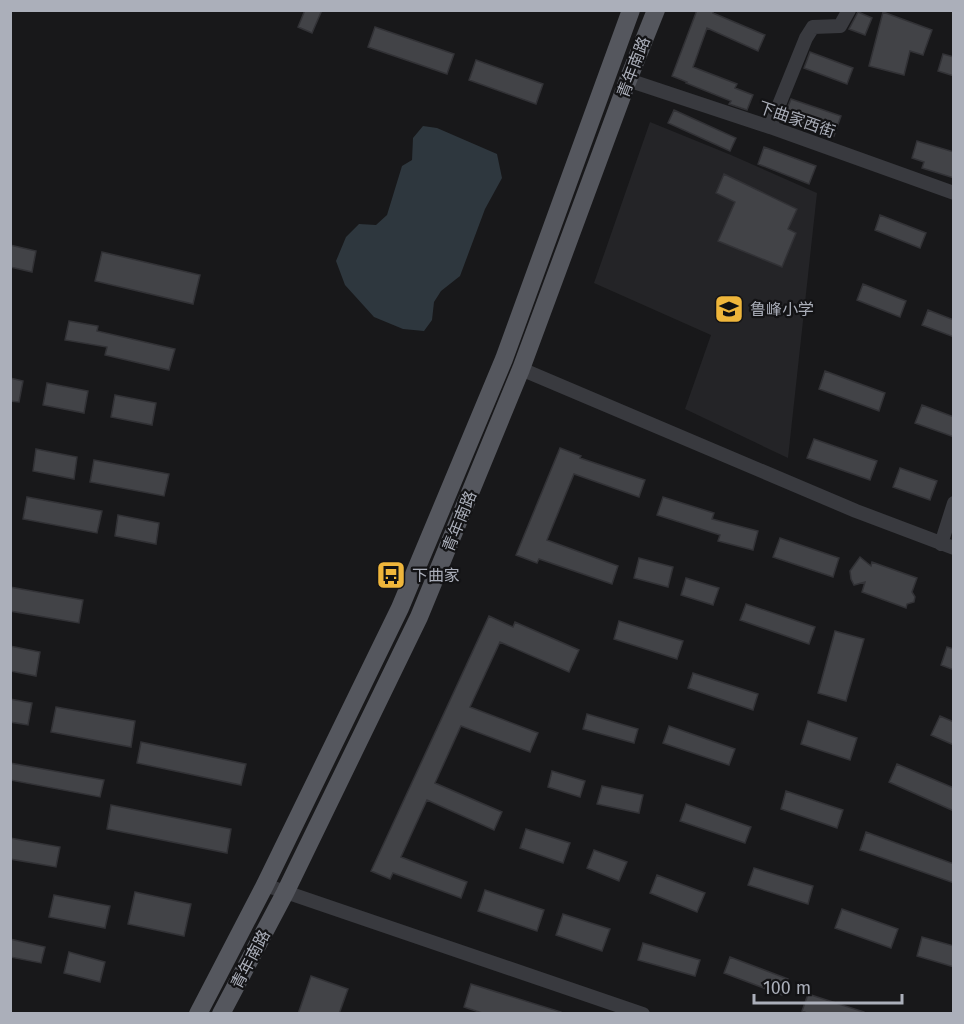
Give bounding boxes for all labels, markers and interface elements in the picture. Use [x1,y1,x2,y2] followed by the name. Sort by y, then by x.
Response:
[613,34,654,100] street label: 青年南路
[756,97,838,141] street label: 下曲家西街
[713,293,745,325] school or university icon: 鲁峰小学
[750,300,814,319] place label: 鲁峰小学
[439,488,480,554] street label: 青年南路
[375,559,407,591] bus stop icon: 下曲家
[412,566,460,585] place label: 下曲家
[227,927,274,992] street label: 青年南路
[754,967,902,1005] scale bar
[763,977,811,999] text: 100 m

